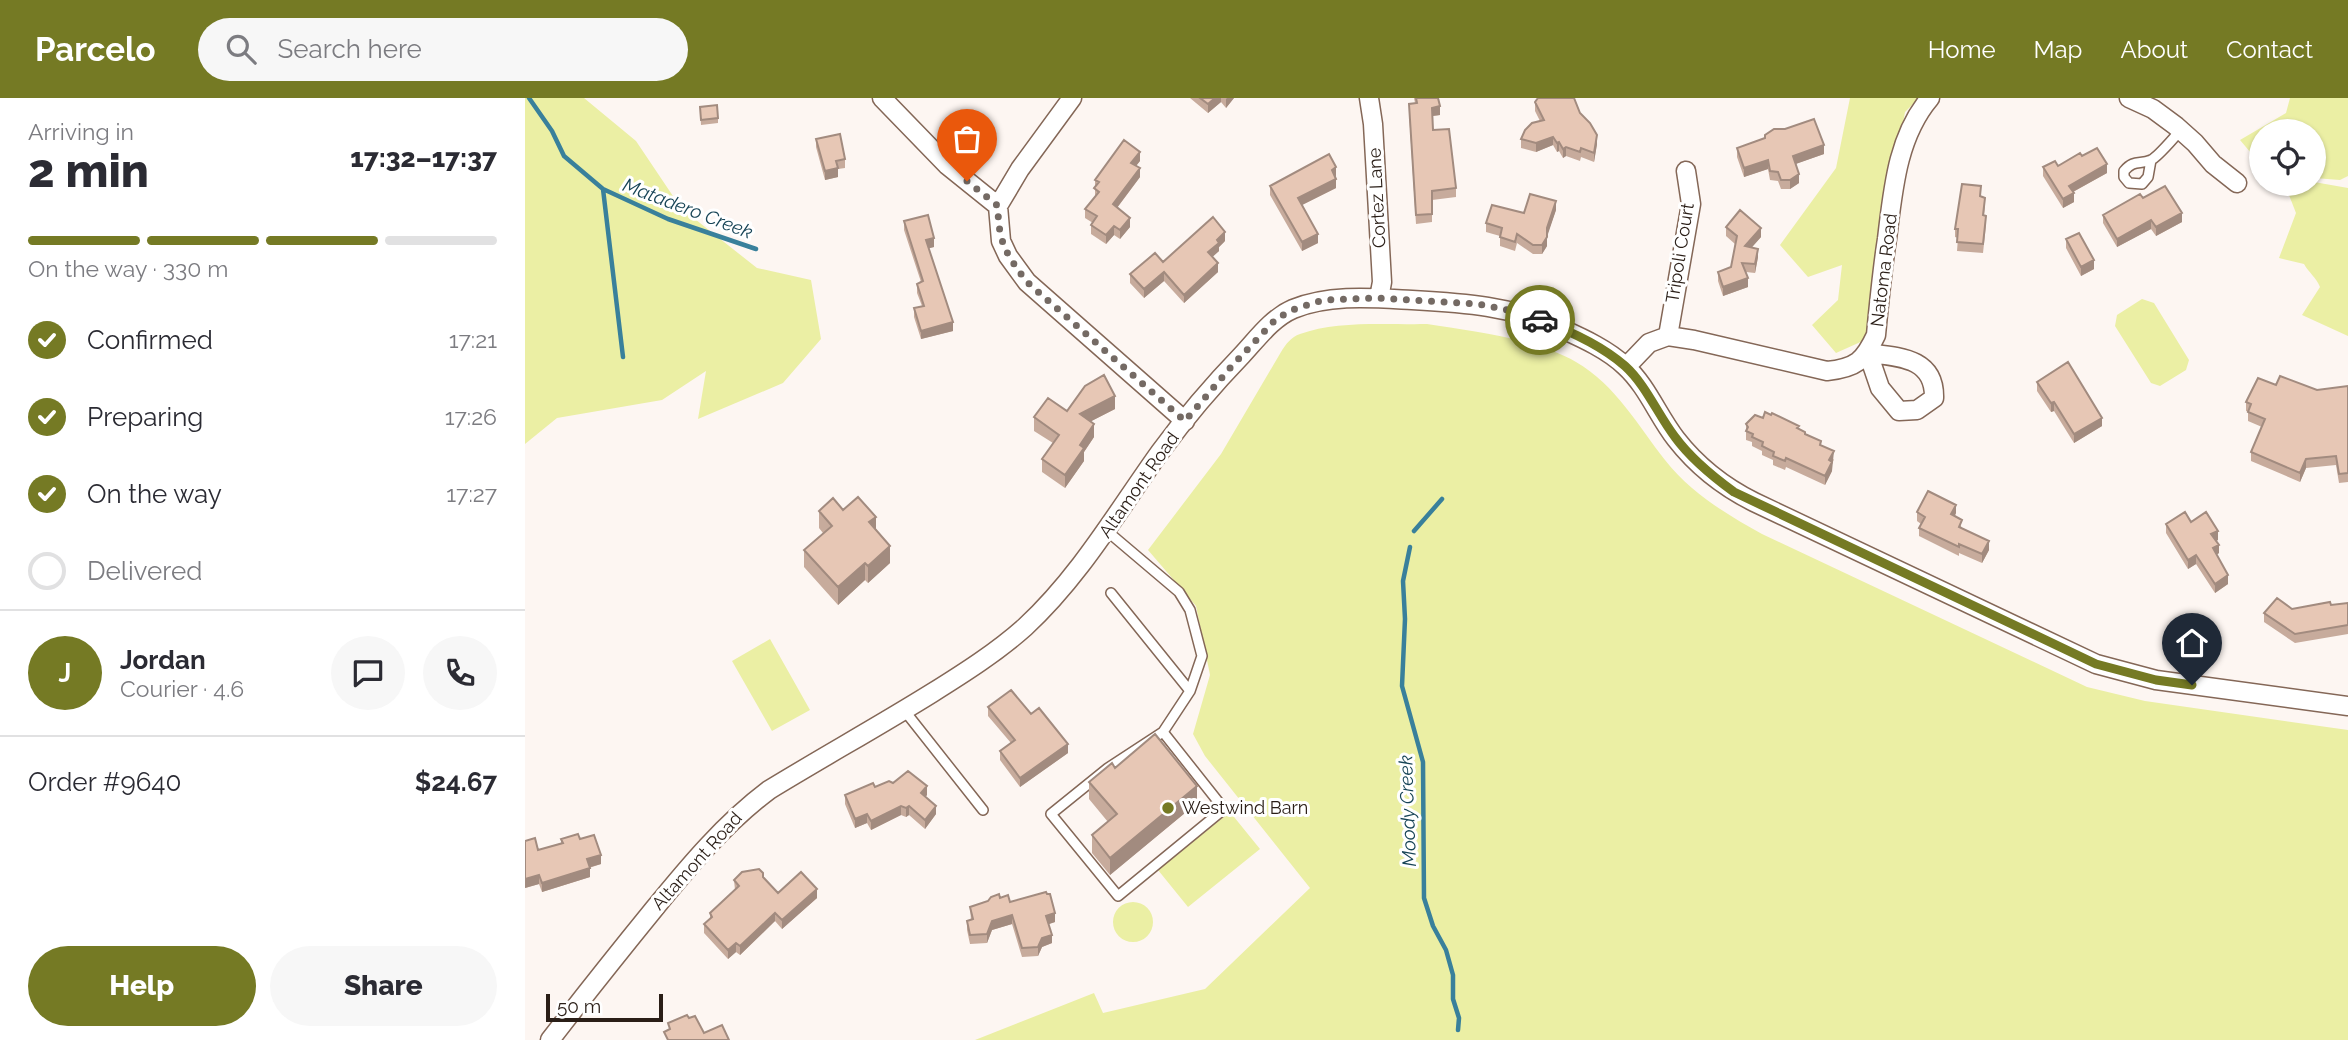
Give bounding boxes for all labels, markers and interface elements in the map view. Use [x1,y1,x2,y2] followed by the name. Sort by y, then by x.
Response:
[198,18,688,81] search box
[35,30,156,69] text: Parcelo
[222,30,260,68] icon: search
[278,34,422,64] text: Search here
[1928,35,1996,64] text: Home
[2034,35,2082,64] text: Map
[2120,35,2188,64] text: About
[2226,35,2313,64] text: Contact
[937,109,997,181] pin
[28,118,134,145] text: Arriving in
[2249,119,2326,196] map controls
[2249,119,2326,196] button: locate
[948,120,986,158] icon: bag
[350,143,497,173] text: 17:32–17:37
[28,144,149,198] text: 2 min
[1363,147,1390,249] street label: Cortez Lane
[620,173,756,243] water label: Matadero Creek
[1661,201,1698,304] street label: Tripoli Court
[1866,212,1901,328] street label: Natoma Road
[28,255,228,282] text: On the way · 330 m
[1505,285,1575,355] courier
[1521,301,1559,339] icon: car
[28,321,66,359] icon: check
[87,325,213,355] text: Confirmed
[449,326,497,353] text: 17:21
[28,398,66,436] icon: check
[87,402,203,432] text: Preparing
[445,403,497,430] text: 17:26
[1094,428,1183,542] street label: Altamont Road
[28,475,66,513] icon: check
[87,479,222,509] text: On the way
[446,480,497,507] text: 17:27
[87,556,202,586] text: Delivered
[2162,613,2222,685] pin
[2173,624,2211,662] icon: home
[331,636,405,710] button: chat
[423,636,497,710] button: phone
[120,645,206,675] text: Jordan
[59,658,71,688] text: J
[120,675,244,702] text: Courier · 4.6
[1394,755,1420,867] water label: Moody Creek
[28,767,181,797] text: Order #9640
[415,767,497,797] text: $24.67
[1182,797,1308,818] place label: Westwind Barn
[1160,800,1176,816] marker: Westwind Barn
[647,807,746,914] street label: Altamont Road
[28,946,256,1026] button: Help
[270,946,497,1026] button: Share
[546,991,663,1023] scale bar
[557,995,601,1017] text: 50 m

